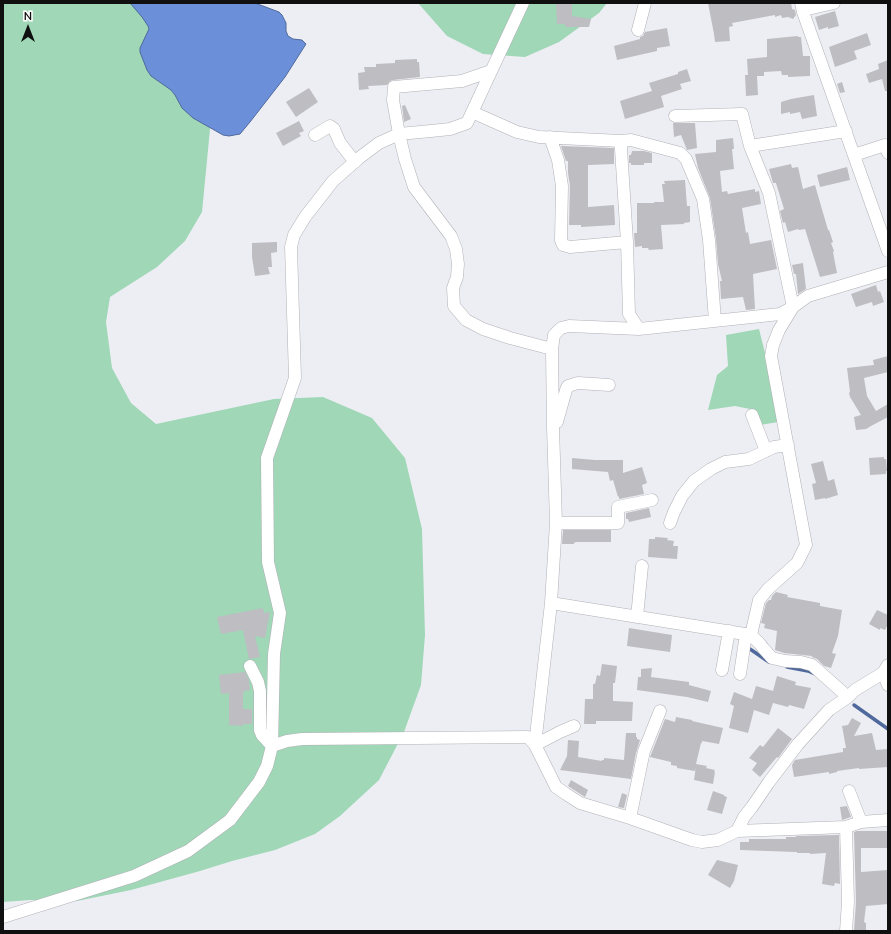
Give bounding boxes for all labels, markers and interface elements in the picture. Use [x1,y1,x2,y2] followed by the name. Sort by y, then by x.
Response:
[8,8,48,48] north arrow
[24,9,32,23] text: N

